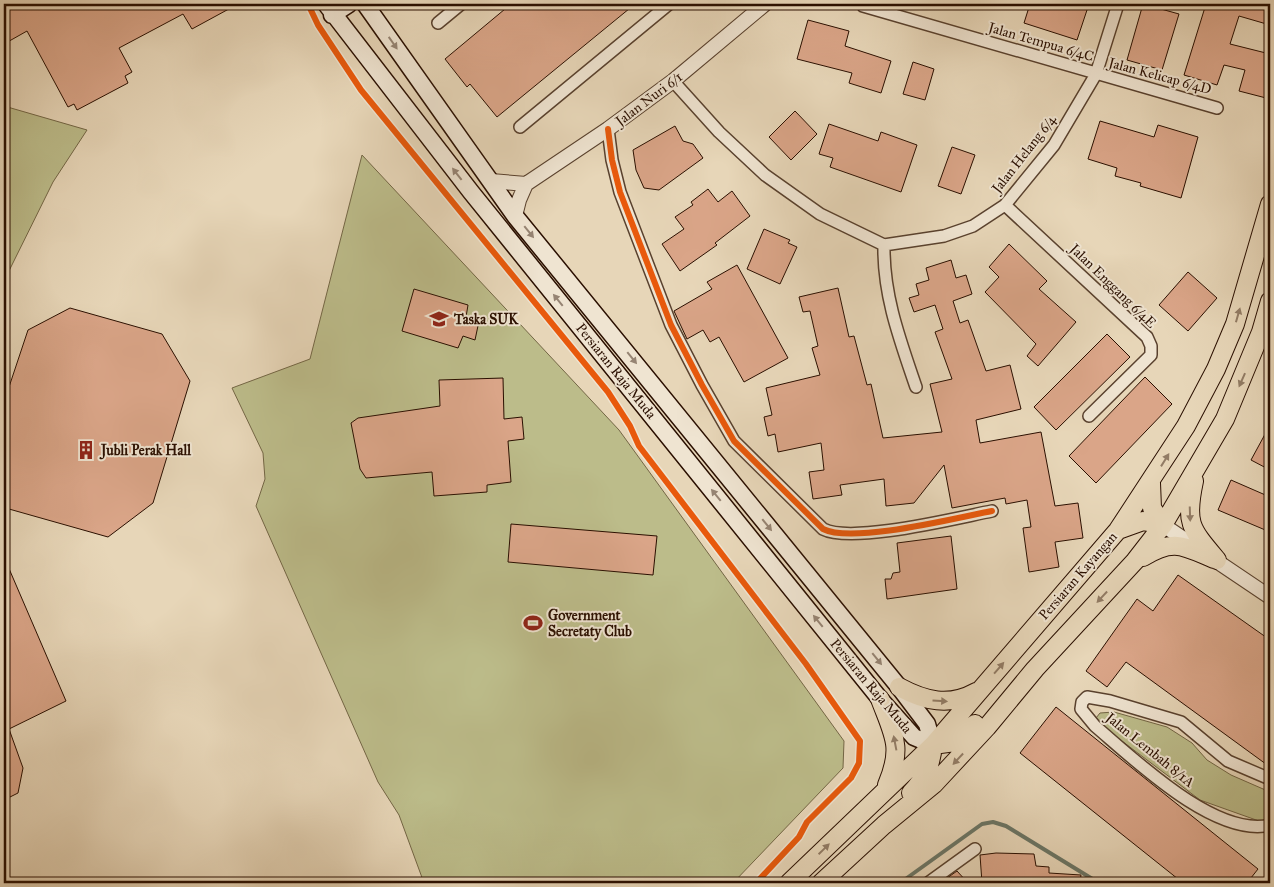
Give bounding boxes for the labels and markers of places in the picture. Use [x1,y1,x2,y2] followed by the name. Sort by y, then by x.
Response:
[428,308,450,330] school or university icon: Taska SUK
[453,311,519,328] place label: Taska SUK
[75,439,97,461] building icon: Jubli Perak Hall
[99,442,192,460] place label: Jubli Perak Hall
[548,607,632,641] place label: Government Secretaty Club
[522,612,544,634] sports icon: Government Secretaty Club

